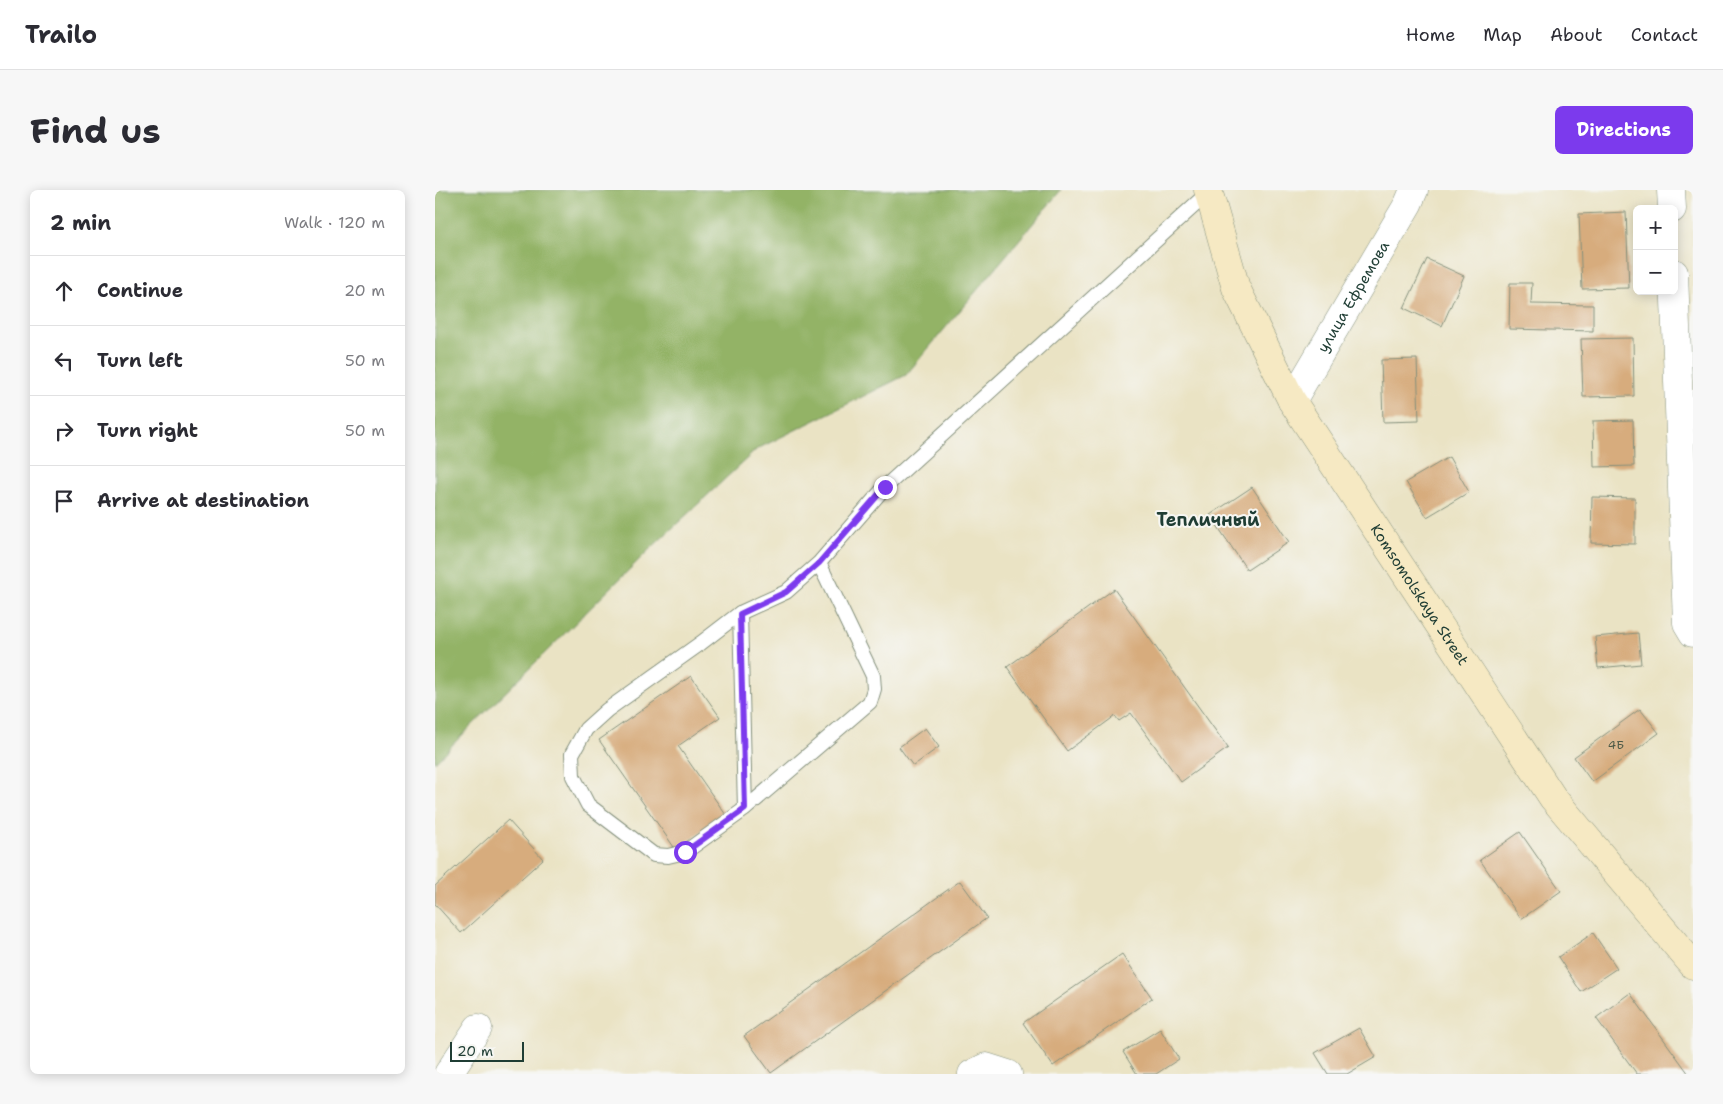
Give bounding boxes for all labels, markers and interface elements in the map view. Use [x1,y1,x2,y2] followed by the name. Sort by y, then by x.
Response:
[25,19,97,51] text: Trailo
[1406,23,1455,47] text: Home
[1483,23,1522,47] text: Map
[1550,23,1603,47] text: About
[1631,23,1698,47] text: Contact
[1555,106,1693,154] button: Directions
[30,107,161,154] text: Find us
[1633,205,1678,295] map controls
[1633,205,1678,250] button: +
[50,209,111,237] text: 2 min
[284,212,385,233] text: Walk · 120 m
[1313,237,1394,356] street label: улица Ефремова
[1633,250,1678,295] button: −
[50,277,78,305] icon: ahead
[97,278,183,303] text: Continue
[344,280,385,301] text: 20 m
[50,347,78,375] icon: left
[97,348,183,373] text: Turn left
[345,350,385,371] text: 50 m
[50,417,78,445] icon: right
[97,418,198,443] text: Turn right
[345,420,385,441] text: 50 m
[874,476,897,499] route end
[50,487,78,515] icon: arrive
[97,488,309,513] text: Arrive at destination
[1157,508,1260,532] district label: Тепличный
[1366,520,1473,669] street label: Komsomolskaya Street
[1608,737,1624,753] house number: 4Б
[674,841,697,864] route start
[450,1039,524,1062] scale bar
[457,1042,493,1060] text: 20 m

